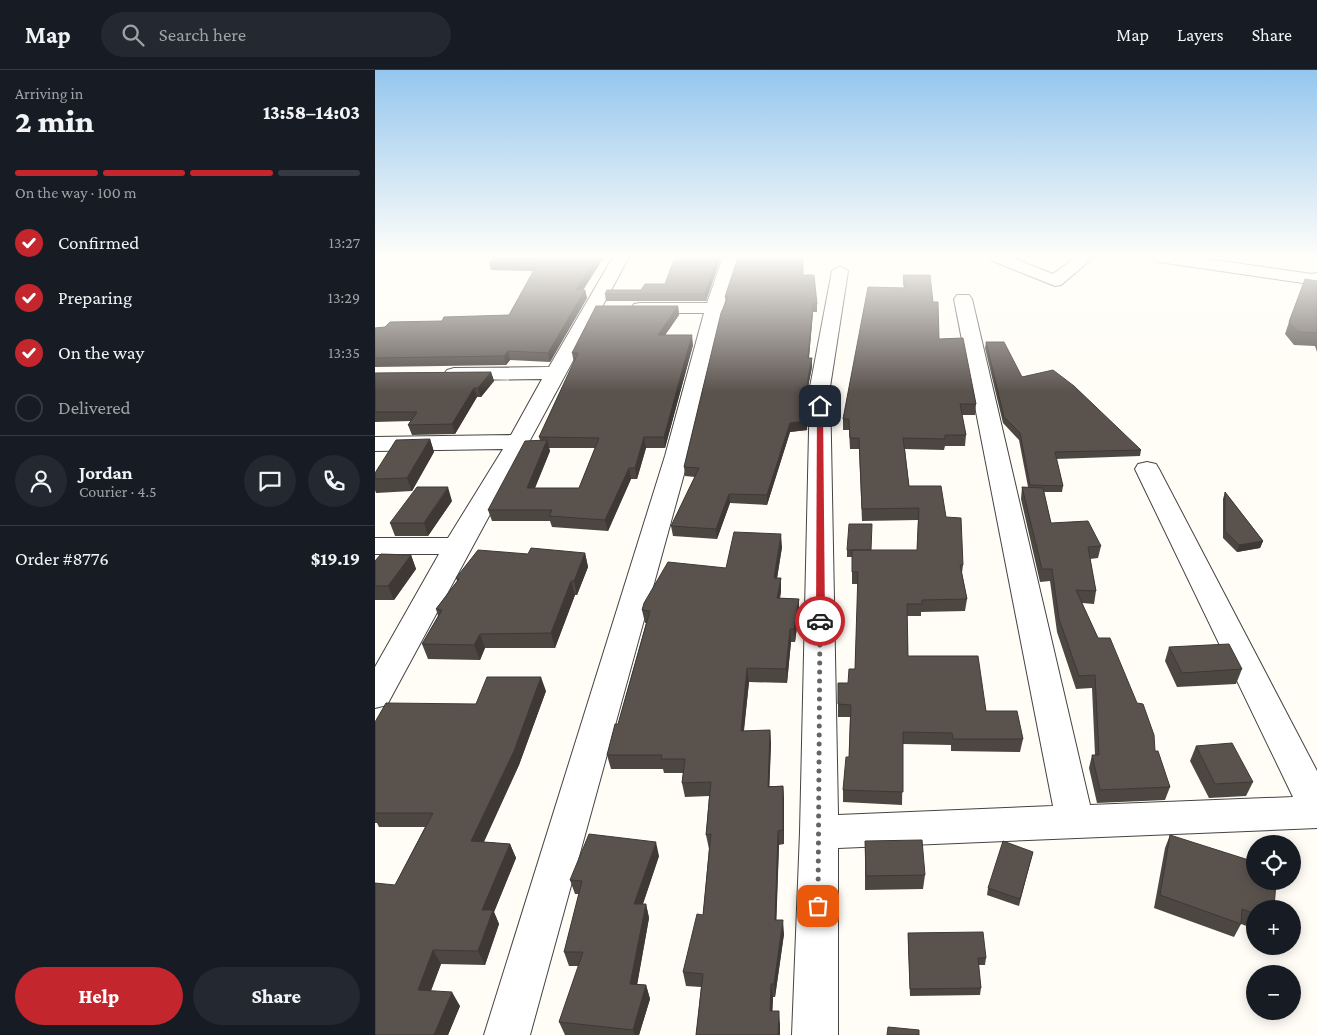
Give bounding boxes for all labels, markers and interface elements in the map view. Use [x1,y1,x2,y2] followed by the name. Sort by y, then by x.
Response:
[101,12,451,57] search box
[25,21,71,48] text: Map
[119,21,147,49] icon: search
[159,24,246,45] text: Search here
[1116,25,1149,45] text: Map
[1177,25,1224,45] text: Layers
[1252,25,1292,45] text: Share
[15,85,83,102] text: Arriving in
[263,102,360,123] text: 13:58–14:03
[15,103,94,139] text: 2 min
[15,184,137,201] text: On the way · 100 m
[15,229,43,257] icon: check
[58,232,139,253] text: Confirmed
[329,234,360,251] text: 13:27
[15,284,43,312] icon: check
[58,287,132,308] text: Preparing
[328,289,360,306] text: 13:29
[15,339,43,367] icon: check
[58,342,144,363] text: On the way
[328,344,360,361] text: 13:35
[799,385,841,427] pin
[806,392,834,420] icon: home
[58,397,131,418] text: Delivered
[15,455,67,507] button: person
[244,455,296,507] button: chat
[308,455,360,507] button: phone
[79,462,133,483] text: Jordan
[79,483,157,500] text: Courier · 4.5
[15,548,109,569] text: Order #8776
[311,548,360,569] text: $19.19
[795,596,845,646] courier
[806,607,834,635] icon: car
[1246,835,1301,1020] map controls
[1246,835,1301,890] button: locate
[797,885,839,927] pin
[804,892,832,920] icon: bag
[1246,900,1301,955] button: +
[1246,965,1301,1020] button: −
[15,967,183,1025] button: Help
[193,967,360,1025] button: Share

